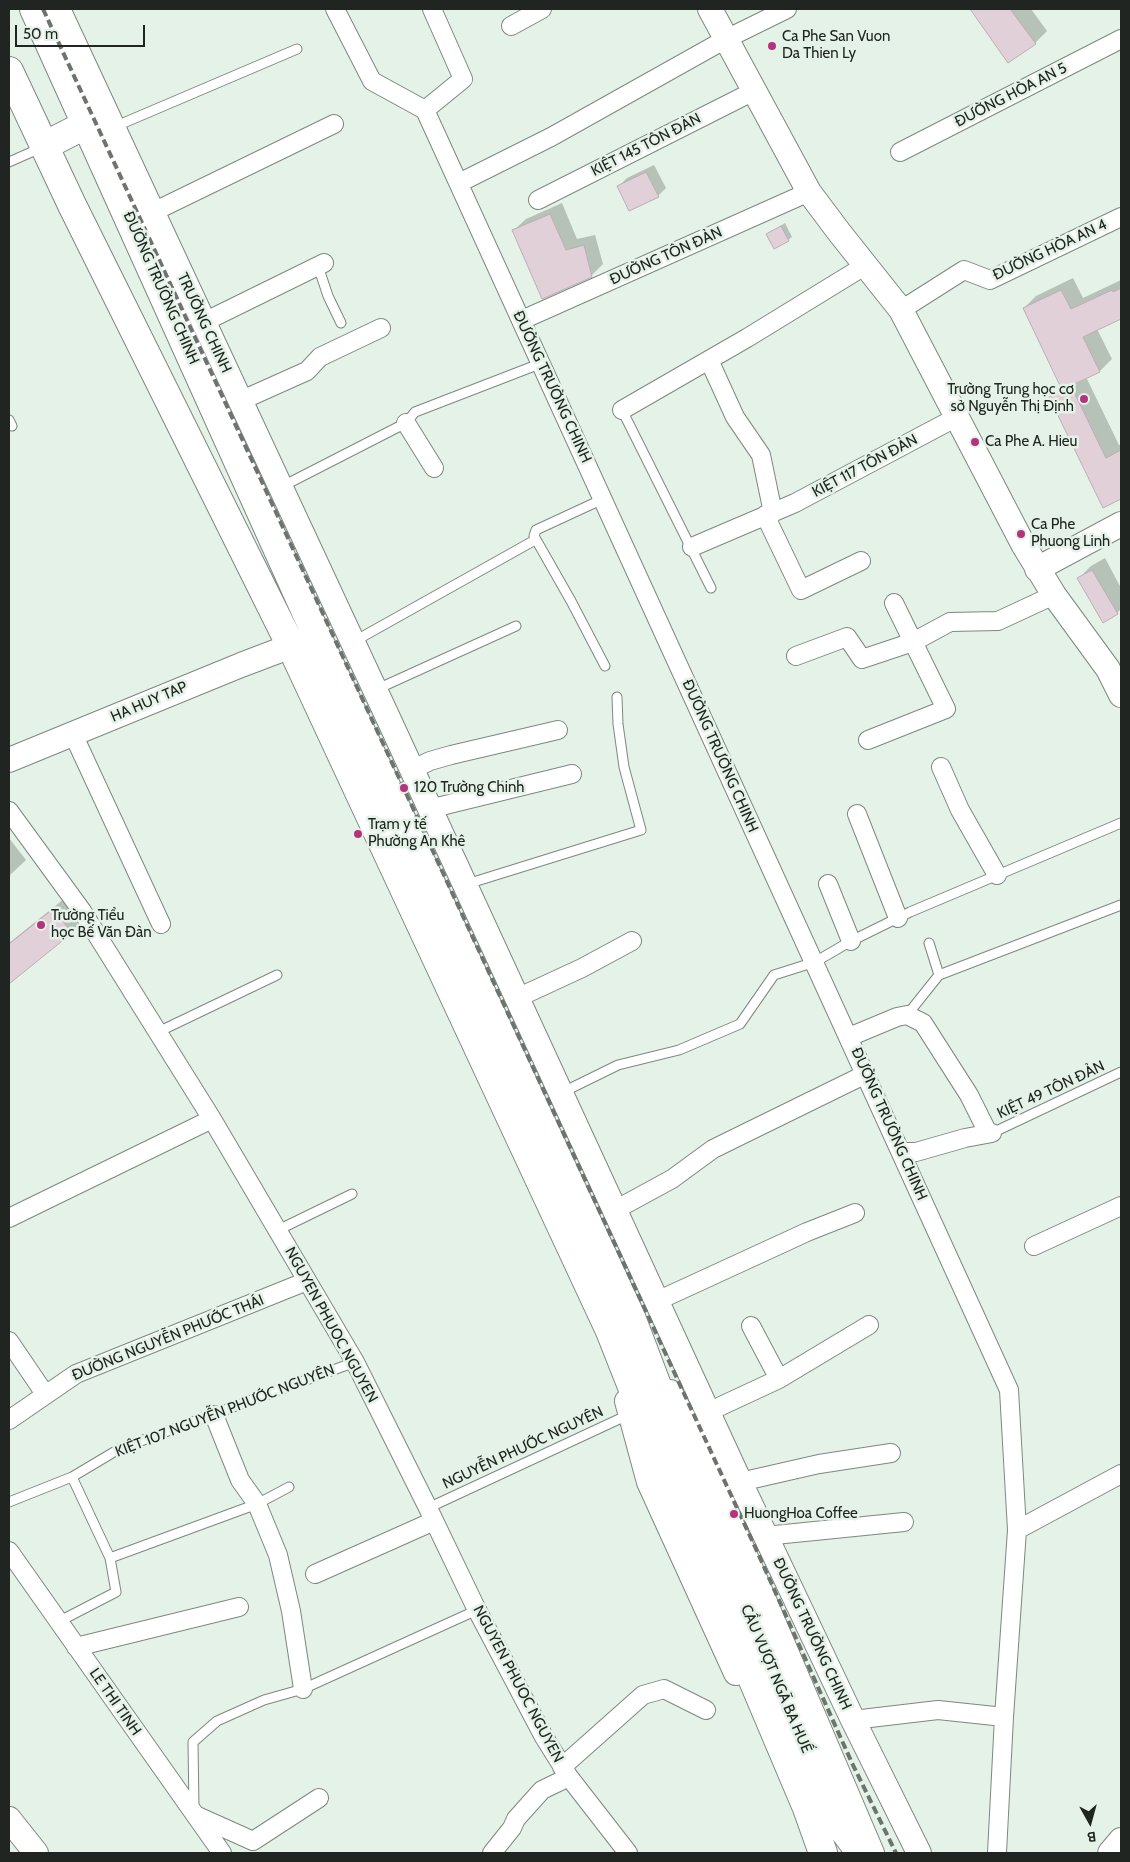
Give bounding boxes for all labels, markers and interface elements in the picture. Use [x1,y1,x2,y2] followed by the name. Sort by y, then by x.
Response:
[18,15,148,47] scale bar
[23,25,58,43] text: 50 m
[782,28,890,63] place label: Ca Phe San Vuon Da Thien Ly
[766,40,778,52] marker: Ca Phe San Vuon Da Thien Ly
[952,59,1070,131] street label: ĐƯỜNG HÒA AN 5
[588,110,704,180] street label: KIỆT 145 TÔN ĐẢN
[119,209,203,367] street label: ĐƯỜNG TRƯỜNG CHINH
[990,216,1110,284] street label: ĐƯỜNG HÒA AN 4
[607,223,725,289] street label: ĐƯỜNG TÔN ĐẢN
[173,270,235,376] street label: TRƯỜNG CHINH
[509,308,595,466] street label: ĐƯỜNG TRƯỜNG CHINH
[947,381,1074,416] place label: Trường Trung học cơ sở Nguyễn Thị Định
[1078,393,1090,405] marker: Trường Trung học cơ sở Nguyễn Thị Định
[809,431,921,501] street label: KIỆT 117 TÔN ĐẢN
[985,433,1077,451] place label: Ca Phe A. Hieu
[969,436,981,448] marker: Ca Phe A. Hieu
[1031,516,1110,551] place label: Ca Phe Phuong Linh
[1015,528,1027,540] marker: Ca Phe Phuong Linh
[678,677,762,835] street label: ĐƯỜNG TRƯỜNG CHINH
[108,678,190,726] street label: HA HUY TAP
[414,779,524,797] place label: 120 Trường Chinh
[398,782,410,794] marker: 120 Trường Chinh
[368,816,465,851] place label: Trạm y tế Phường An Khê
[352,828,364,840] marker: Trạm y tế Phường An Khê
[51,907,152,942] place label: Trường Tiểu học Bế Văn Đàn
[35,919,47,931] marker: Trường Tiểu học Bế Văn Đàn
[847,1045,931,1203] street label: ĐƯỜNG TRƯỜNG CHINH
[994,1057,1108,1123] street label: KIỆT 49 TÔN ĐẢN
[281,1244,381,1406] street label: NGUYEN PHUOC NGUYEN
[69,1291,267,1385] street label: ĐƯỜNG NGUYỄN PHƯỚC THÁI
[113,1361,337,1461] street label: KIỆT 107 NGUYỄN PHƯỚC NGUYÊN
[440,1403,606,1493] street label: NGUYỄN PHƯỚC NGUYÊN
[744,1505,858,1523] place label: HuongHoa Coffee
[728,1508,740,1520] marker: HuongHoa Coffee
[769,1555,855,1713] street label: ĐƯỜNG TRƯỜNG CHINH
[469,1602,567,1766] street label: NGUYEN PHUOC NGUYEN
[737,1602,815,1756] street label: CẦU VƯỢT NGÃ BA HUẾ
[85,1665,145,1739] street label: LE THI TINH
[1065,1797,1115,1847] north arrow
[1086,1827,1097,1846] text: B

